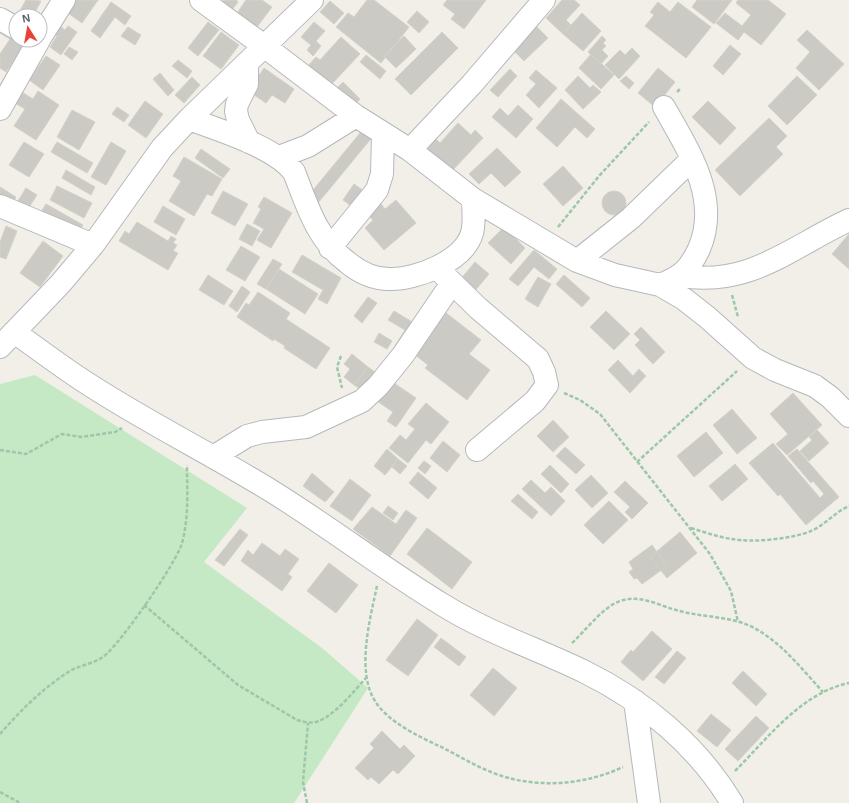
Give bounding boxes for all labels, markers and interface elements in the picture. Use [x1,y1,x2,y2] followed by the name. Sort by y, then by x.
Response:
[8,8,48,48] north arrow
[21,12,31,25] text: N

